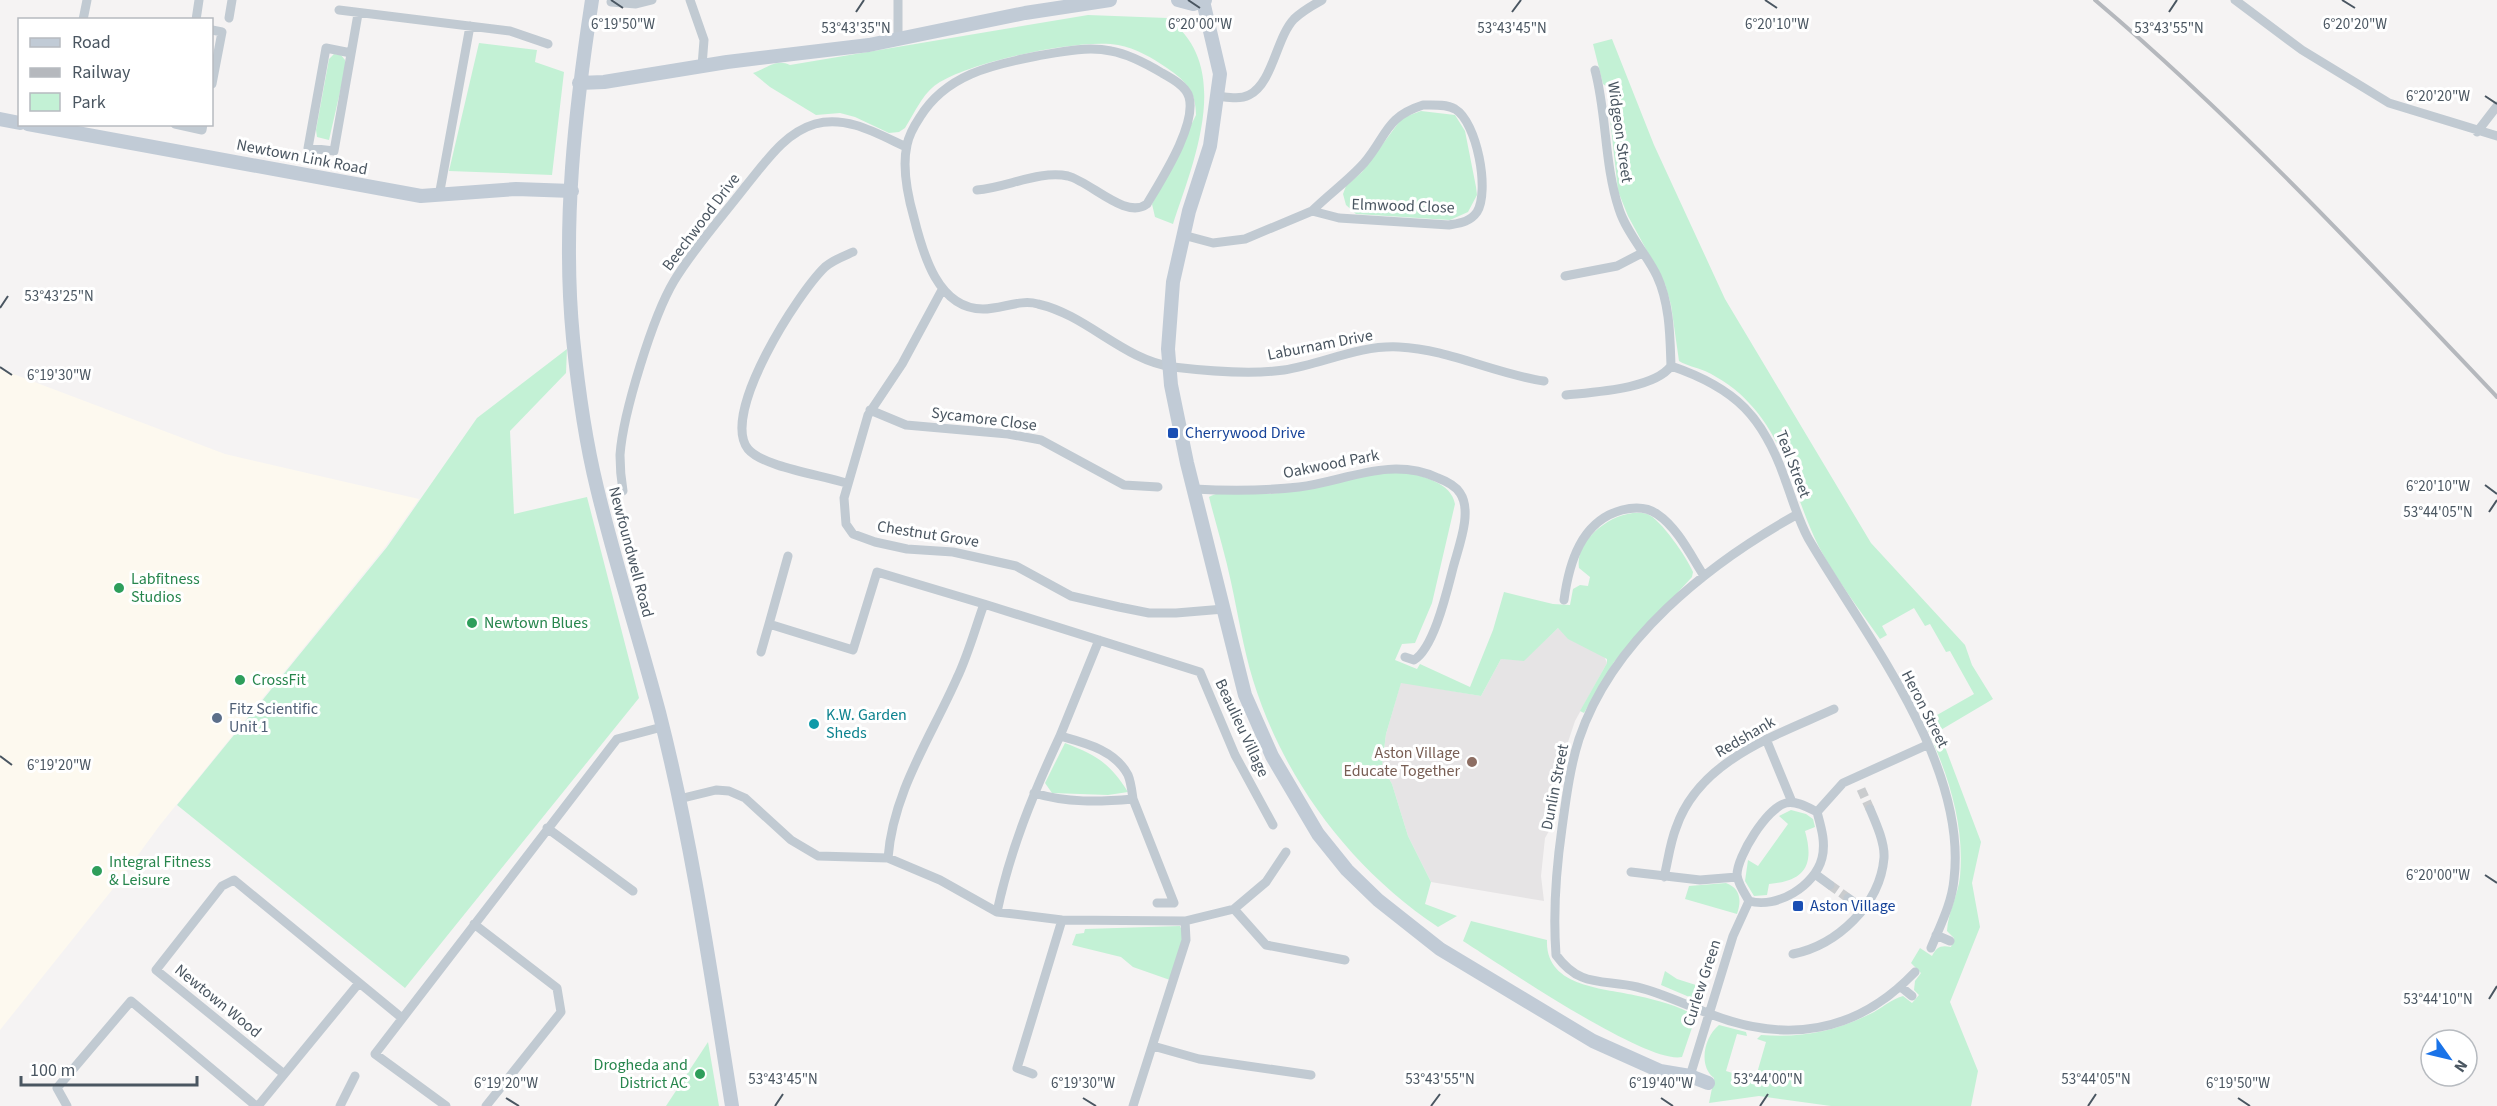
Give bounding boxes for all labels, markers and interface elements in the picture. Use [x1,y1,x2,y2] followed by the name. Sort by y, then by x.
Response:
[591,14,655,35] text: 6°19'50"W
[1168,14,1232,35] text: 6°20'00"W
[1745,14,1809,35] text: 6°20'10"W
[2323,14,2387,35] text: 6°20'20"W
[18,18,213,126] legend
[821,18,891,39] text: 53°43'35"N
[1477,18,1547,39] text: 53°43'45"N
[2134,18,2204,39] text: 53°43'55"N
[72,30,111,55] text: Road
[72,60,131,85] text: Railway
[1602,80,1638,185] street label: Widgeon Street
[2406,86,2470,107] text: 6°20'20"W
[72,90,106,115] text: Park
[235,134,369,180] street label: Newtown Link Road
[657,169,745,275] street label: Beechwood Drive
[1351,193,1455,219] street label: Elmwood Close
[24,286,94,307] text: 53°43'25"N
[1265,324,1375,366] street label: Laburnam Drive
[27,365,91,386] text: 6°19'30"W
[930,402,1038,436] street label: Sycamore Close
[1185,422,1305,444] place label: Cherrywood Drive
[1166,426,1180,440] marker: Cherrywood Drive
[1770,427,1816,501] street label: Teal Street
[1281,444,1381,484] street label: Oakwood Park
[2406,476,2470,497] text: 6°20'10"W
[603,484,659,620] street label: Newfoundwell Road
[2403,502,2473,523] text: 53°44'05"N
[875,515,981,553] street label: Chestnut Grove
[131,568,200,608] place label: Labfitness Studios
[112,581,126,595] marker: Labfitness Studios
[484,612,588,634] place label: Newtown Blues
[465,616,479,630] marker: Newtown Blues
[1896,666,1954,752] street label: Heron Street
[252,669,306,691] place label: CrossFit
[233,673,247,687] marker: CrossFit
[1210,675,1274,781] street label: Beaulieu Village
[229,698,318,738] place label: Fitz Scientific Unit 1
[826,704,907,744] place label: K.W. Garden Sheds
[210,711,224,725] marker: Fitz Scientific Unit 1
[1711,711,1779,763] street label: Redshank
[807,717,821,731] marker: K.W. Garden Sheds
[1536,741,1574,832] street label: Dunlin Street
[1343,742,1460,782] place label: Aston Village Educate Together
[27,755,91,776] text: 6°19'20"W
[1465,755,1479,769] marker: Aston Village Educate Together
[109,851,211,891] place label: Integral Fitness & Leisure
[90,864,104,878] marker: Integral Fitness & Leisure
[2406,865,2470,886] text: 6°20'00"W
[1810,895,1895,917] place label: Aston Village
[1791,899,1805,913] marker: Aston Village
[1678,937,1726,1029] street label: Curlew Green
[170,959,266,1043] street label: Newtown Wood
[2403,989,2473,1010] text: 53°44'10"N
[2419,1028,2479,1088] north arrow
[21,1049,196,1087] scale bar
[594,1054,688,1094] place label: Drogheda and District AC
[2449,1055,2473,1076] text: N
[30,1058,75,1083] text: 100 m
[693,1067,707,1081] marker: Drogheda and District AC
[748,1069,818,1090] text: 53°43'45"N
[1405,1069,1475,1090] text: 53°43'55"N
[1733,1069,1803,1090] text: 53°44'00"N
[2061,1069,2131,1090] text: 53°44'05"N
[474,1073,538,1094] text: 6°19'20"W
[1051,1073,1115,1094] text: 6°19'30"W
[1629,1073,1693,1094] text: 6°19'40"W
[2206,1073,2270,1094] text: 6°19'50"W

